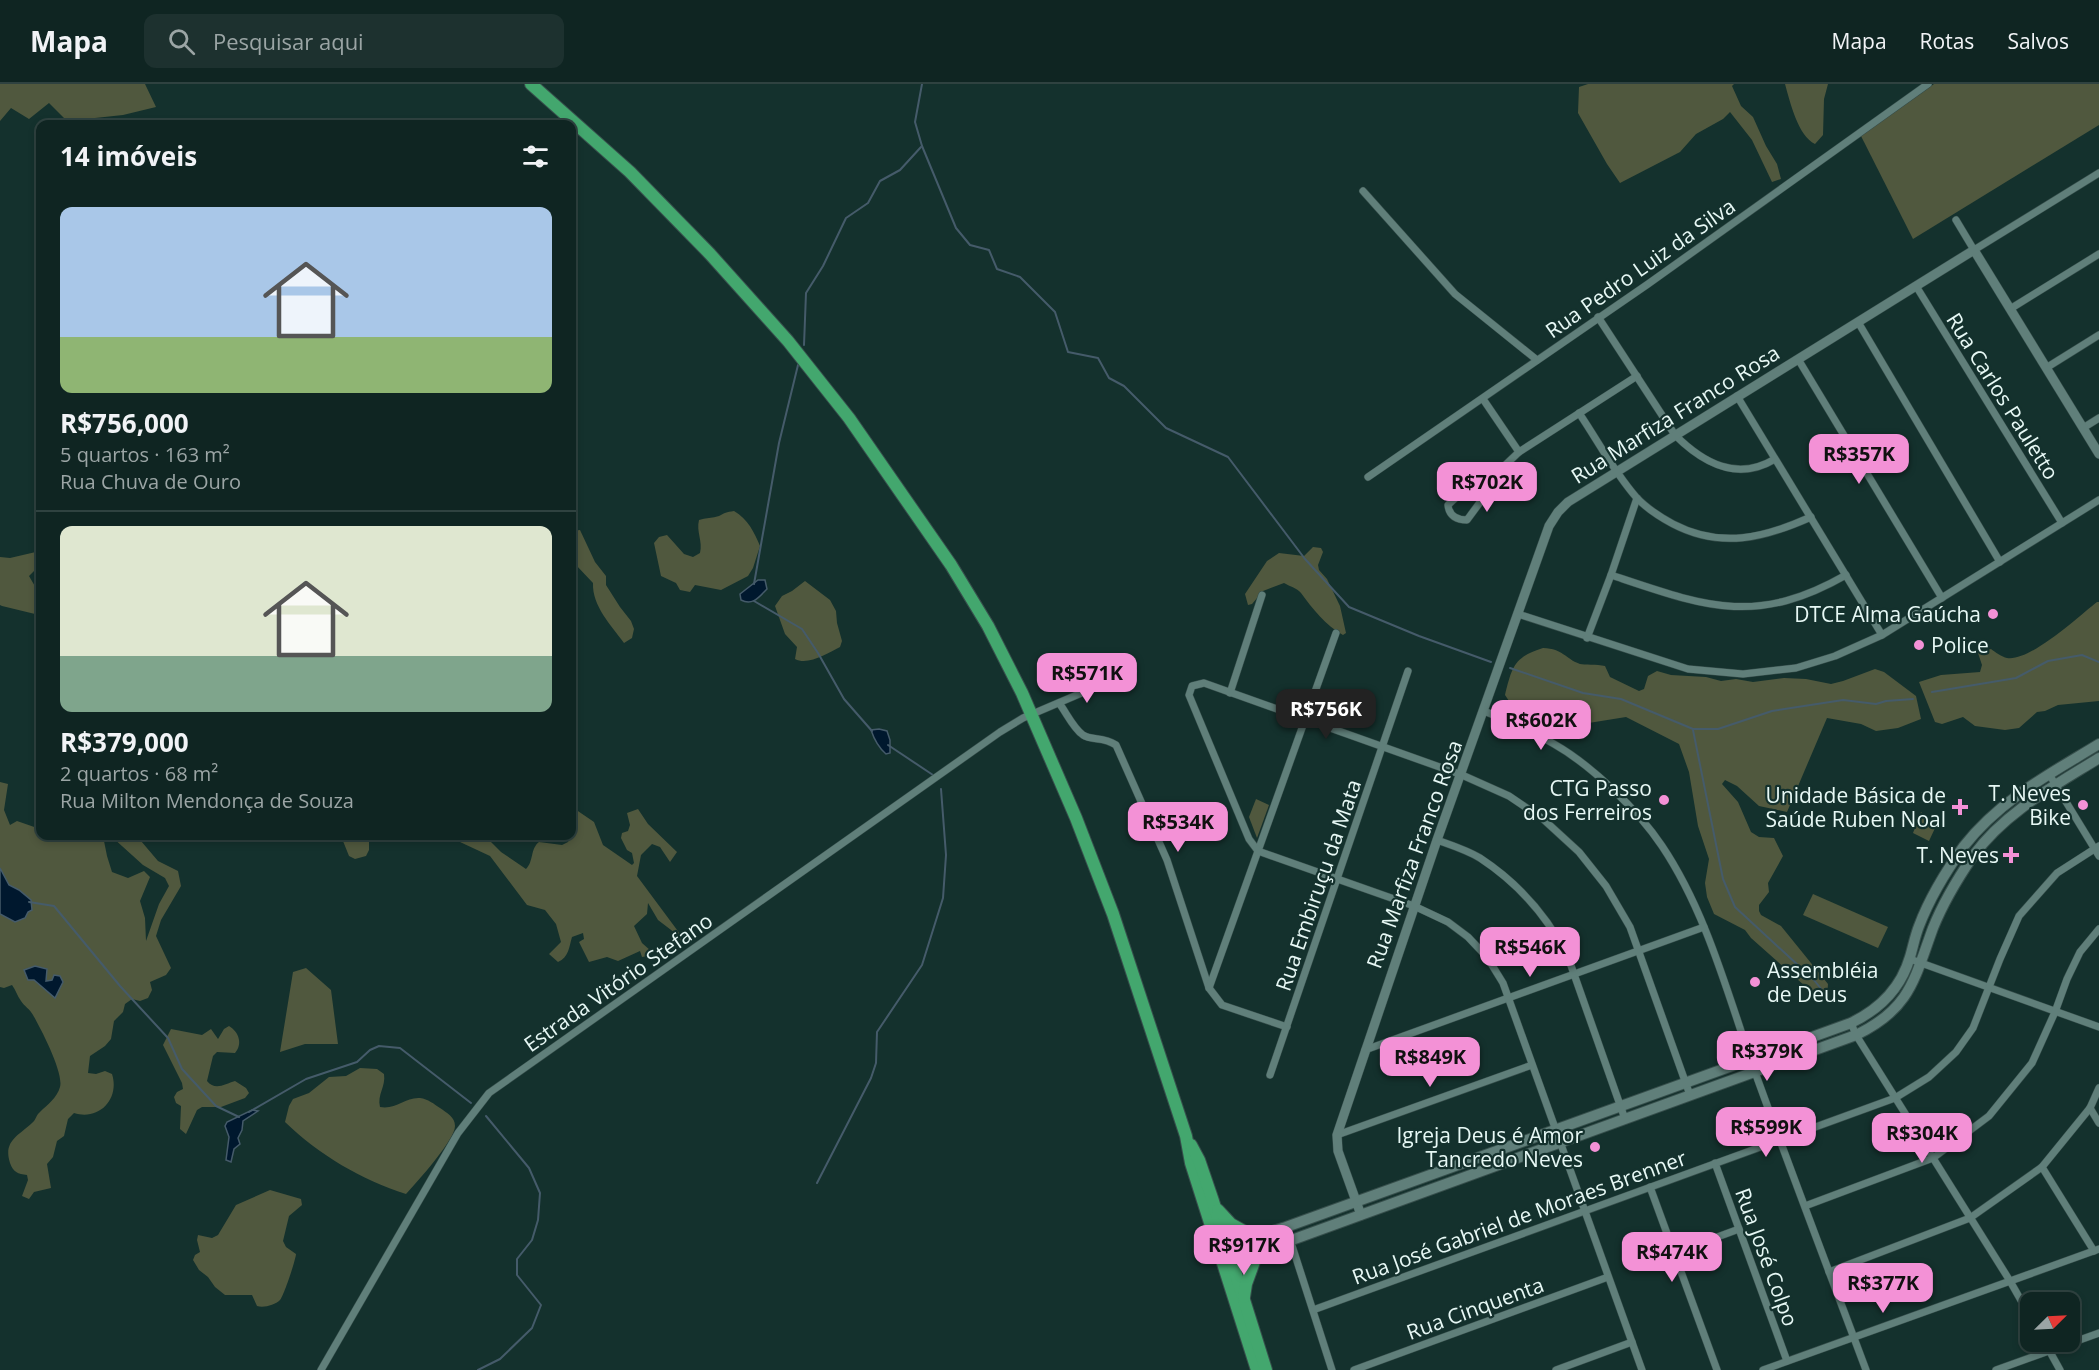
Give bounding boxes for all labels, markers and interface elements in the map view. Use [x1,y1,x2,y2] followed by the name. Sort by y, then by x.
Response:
[144,14,564,68] search box
[30,22,108,60] text: Mapa
[165,25,198,58] icon: search
[213,26,364,56] text: Pesquisar aqui
[1832,27,1887,55] text: Mapa
[1920,27,1974,55] text: Rotas
[2007,27,2069,55] text: Salvos
[60,138,197,174] text: 14 imóveis
[519,140,552,173] icon: filters
[1540,192,1740,344] street label: Rua Pedro Luiz da Silva
[252,246,360,354] icon: home
[1940,307,2066,485] street label: Rua Carlos Pauletto
[1565,338,1785,490] street label: Rua Marfiza Franco Rosa
[60,405,189,441] text: R$756,000
[1810,434,1908,485] pin: R$357K
[1823,440,1895,467] text: R$357K
[60,441,230,468] text: 5 quartos · 163 m²
[1438,462,1536,513] pin: R$702K
[60,468,241,495] text: Rua Chuva de Ouro
[1451,468,1523,495] text: R$702K
[252,565,360,673] icon: home
[1794,600,1981,628] place label: DTCE Alma Gaúcha
[1986,607,2000,621] marker: DTCE Alma Gaúcha
[1931,631,1989,659] place label: Police
[1912,638,1926,652] marker: Police
[1038,653,1136,704] pin: R$571K
[1051,659,1123,686] text: R$571K
[1277,689,1375,740] pin: R$756K
[1290,695,1362,722] text: R$756K
[1492,700,1590,751] pin: R$602K
[1505,706,1577,733] text: R$602K
[60,724,189,760] text: R$379,000
[1360,736,1468,972] street label: Rua Marfiza Franco Rosa
[60,760,218,787] text: 2 quartos · 68 m²
[1523,774,1652,826] place label: CTG Passo dos Ferreiros
[1269,776,1367,994] street label: Rua Embiruçu da Mata
[1989,779,2071,831] place label: T. Neves Bike
[1766,781,1946,833] place label: Unidade Básica de Saúde Ruben Noal
[60,787,354,814] text: Rua Milton Mendonça de Souza
[1657,793,1671,807] marker: CTG Passo dos Ferreiros
[1951,798,1969,816] marker: Unidade Básica de Saúde Ruben Noal
[2076,798,2090,812] marker: T. Neves Bike
[1129,802,1227,853] pin: R$534K
[1142,808,1214,835] text: R$534K
[1917,841,1999,869] place label: T. Neves
[2004,848,2018,862] marker: T. Neves
[518,906,718,1058] street label: Estrada Vitório Stefano
[1481,927,1579,978] pin: R$546K
[1494,933,1566,960] text: R$546K
[1767,956,1878,1008] place label: Assembléia de Deus
[1748,975,1762,989] marker: Assembléia de Deus
[1718,1031,1816,1082] pin: R$379K
[1381,1037,1479,1088] pin: R$849K
[1731,1037,1803,1064] text: R$379K
[1394,1043,1466,1070] text: R$849K
[1717,1107,1815,1158] pin: R$599K
[1730,1113,1802,1140] text: R$599K
[1873,1113,1971,1164] pin: R$304K
[1886,1119,1958,1146] text: R$304K
[1396,1121,1583,1173] place label: Igreja Deus é Amor Tancredo Neves
[1588,1140,1602,1154] marker: Igreja Deus é Amor Tancredo Neves
[1348,1143,1690,1291] street label: Rua José Gabriel de Moraes Brenner
[1729,1184,1805,1330] street label: Rua José Colpo
[1195,1225,1293,1276] pin: R$917K
[1208,1231,1280,1258] text: R$917K
[1623,1232,1721,1283] pin: R$474K
[1636,1238,1708,1265] text: R$474K
[1834,1263,1932,1314] pin: R$377K
[1847,1269,1919,1296] text: R$377K
[1403,1270,1547,1346] street label: Rua Cinquenta
[2020,1292,2080,1352] north arrow
[2020,1292,2080,1352] map controls

